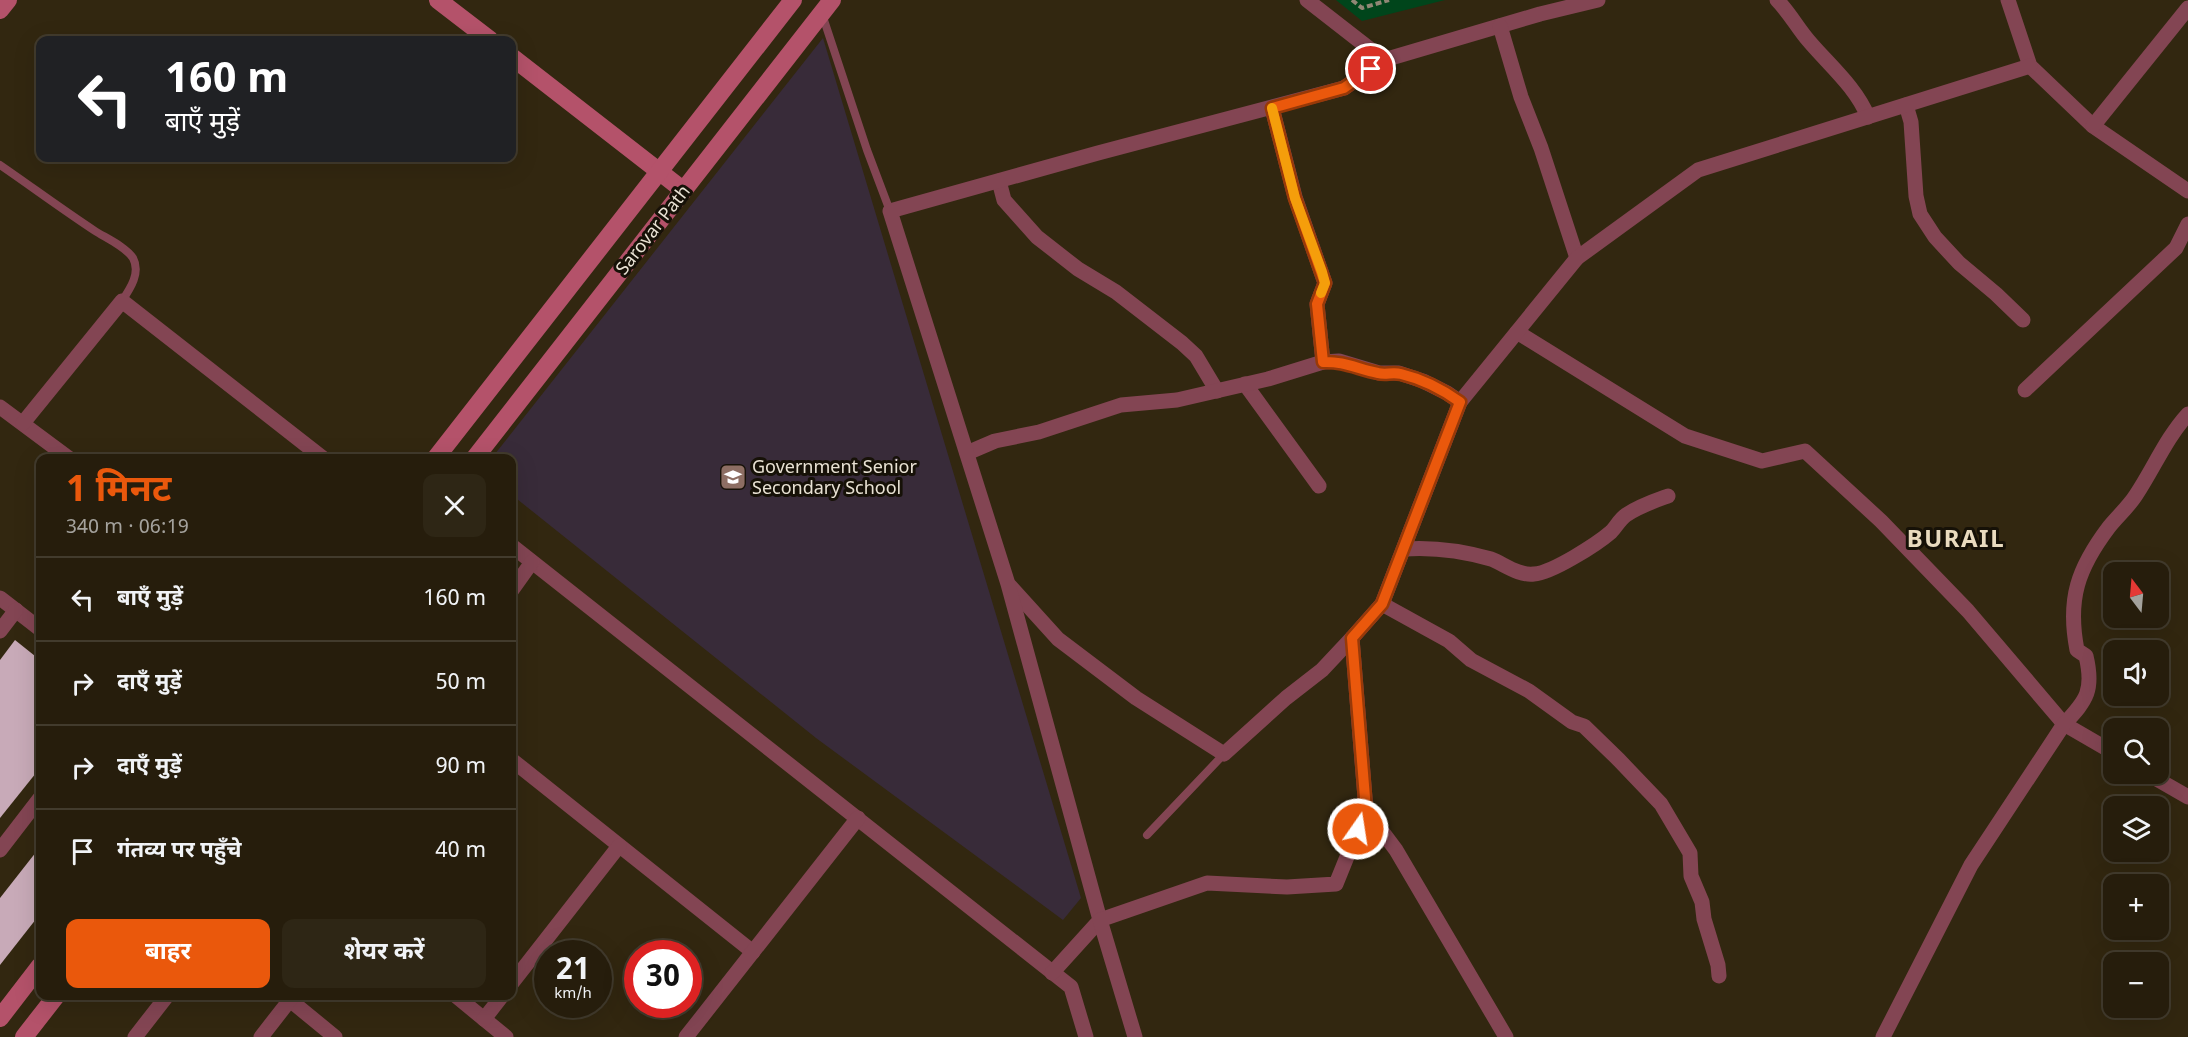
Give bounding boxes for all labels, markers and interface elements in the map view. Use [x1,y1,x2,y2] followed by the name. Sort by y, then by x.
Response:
[1345,43,1396,94] pin
[1354,52,1387,85] icon: arrive
[165,54,288,109] text: 160 m
[66,60,144,138] icon: left
[165,107,240,142] text: बाएँ मुड़ें
[612,181,696,280] street label: Sarovar Path
[752,457,917,501] place label: Government Senior Secondary School
[718,462,748,492] school or university icon: Government Senior Secondary School
[66,469,171,516] text: 1 मिनट
[423,474,486,537] button: close
[66,515,189,541] text: 340 m · 06:19
[1907,525,2005,557] district label: BURAIL
[2103,562,2169,628] north arrow
[2103,562,2169,1018] map controls
[66,583,99,616] icon: left
[117,585,183,614] text: बाएँ मुड़ें
[423,585,486,614] text: 160 m
[2103,640,2169,706] button: sound
[66,667,99,700] icon: right
[117,669,182,698] text: दाएँ मुड़ें
[435,669,486,698] text: 50 m
[2103,718,2169,784] button: search
[66,751,99,784] icon: right
[117,753,182,782] text: दाएँ मुड़ें
[435,753,486,782] text: 90 m
[2103,796,2169,862] button: layers
[1326,797,1390,861] position arrow
[66,835,99,868] icon: arrive
[117,837,242,866] text: गंतव्य पर पहुँचे
[435,837,486,866] text: 40 m
[2103,874,2169,940] button: +
[66,919,270,988] button: बाहर
[282,919,486,988] button: शेयर करें
[624,940,702,1018] speed limit sign: 30
[556,952,590,991] text: 21
[2103,952,2169,1018] button: −
[554,985,592,1004] text: km/h

